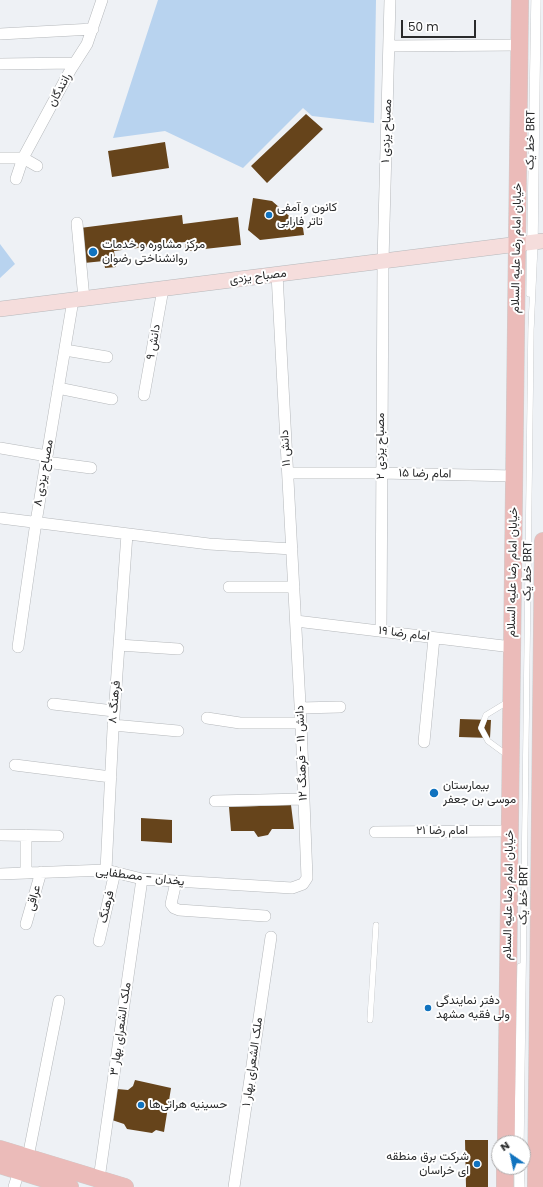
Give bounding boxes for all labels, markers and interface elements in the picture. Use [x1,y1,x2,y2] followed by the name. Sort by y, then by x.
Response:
[403,12,478,38] scale bar
[408,18,439,35] text: 50 m
[45,71,75,109] street label: رانندگان
[379,99,395,163] street label: مصباح یزدی ۱
[523,110,539,170] street label: خط یک BRT
[509,183,525,313] street label: خیابان امام رضا علیه السلام
[277,201,337,229] place label: کانون و آمفی تاتر فارابی
[264,210,274,220] marker: کانون و آمفی تاتر فارابی
[102,238,205,266] place label: مرکز مشاوره و خدمات روانشناختی رضوان
[87,246,99,258] marker: مرکز مشاوره و خدمات روانشناختی رضوان
[229,266,287,288] street label: مصباح یزدی
[144,323,164,361] street label: دانش ۹
[374,413,388,479] street label: مصباح یزدی ۲
[278,429,294,467] street label: دانش ۱۱
[31,438,57,508] street label: مصباح یزدی ۸
[399,466,451,482] street label: امام رضا ۱۵
[505,507,521,637] street label: خیابان امام رضا علیه السلام
[520,541,536,601] street label: خط یک BRT
[378,624,430,644] street label: امام رضا ۱۹
[106,680,124,724] street label: فرهنگ ۸
[293,705,311,801] street label: دانش ۱۱ - فرهنگ ۱۲
[443,779,516,807] place label: بیمارستان موسی بن جعفر
[428,787,440,799] marker: بیمارستان موسی بن جعفر
[416,824,468,838] street label: امام رضا ۲۱
[501,830,517,960] street label: خیابان امام رضا علیه السلام
[95,864,185,890] street label: یخدان - مصطفایی
[516,865,532,925] street label: خط یک BRT
[24,884,44,912] street label: عراقی
[96,889,118,925] street label: فرهنگ
[107,981,135,1077] street label: ملک الشعرای بهار ۳
[436,994,510,1022] place label: دفتر نمایندگی ولی فقیه مشهد
[423,1003,433,1013] marker: دفتر نمایندگی ولی فقیه مشهد
[240,1017,266,1107] street label: ملک الشعرای بهار ۱
[149,1098,227,1112] place label: حسینیه هراتی‌ها
[136,1100,146,1110] marker: حسینیه هراتی‌ها
[491,1135,531,1175] north arrow
[497,1137,513,1155] text: N
[386,1150,469,1178] place label: شرکت برق منطقه ای خراسان
[472,1159,482,1169] marker: شرکت برق منطقه ای خراسان

